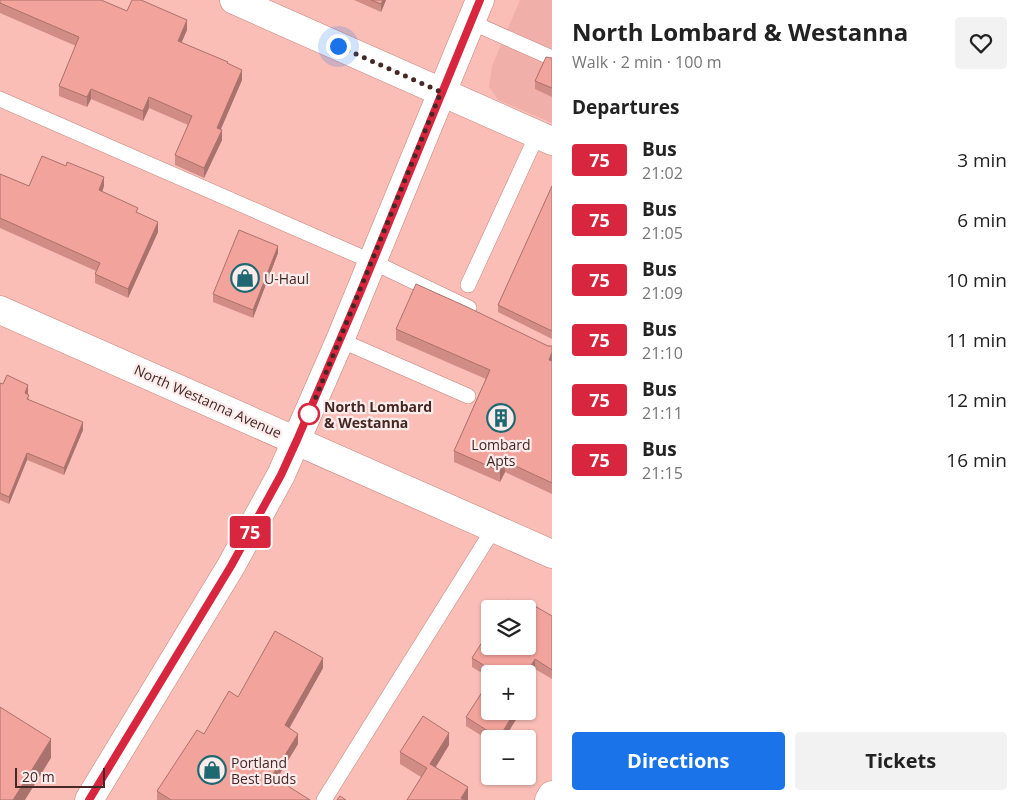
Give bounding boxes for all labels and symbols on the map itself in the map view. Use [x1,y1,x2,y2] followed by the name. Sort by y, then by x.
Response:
[326,34,351,59] your location
[230,263,260,293] shop icon: U-Haul
[264,269,309,288] place label: U-Haul
[131,360,285,442] street label: North Westanna Avenue
[324,397,432,432] place label: North Lombard & Westanna
[298,403,320,425] marker: North Lombard & Westanna
[486,403,516,433] building icon: Lombard Apts
[471,435,531,470] place label: Lombard Apts
[228,516,272,548] line badge: 75
[231,753,296,788] place label: Portland Best Buds
[197,755,227,785] shop icon: Portland Best Buds
[15,765,105,788] scale bar

